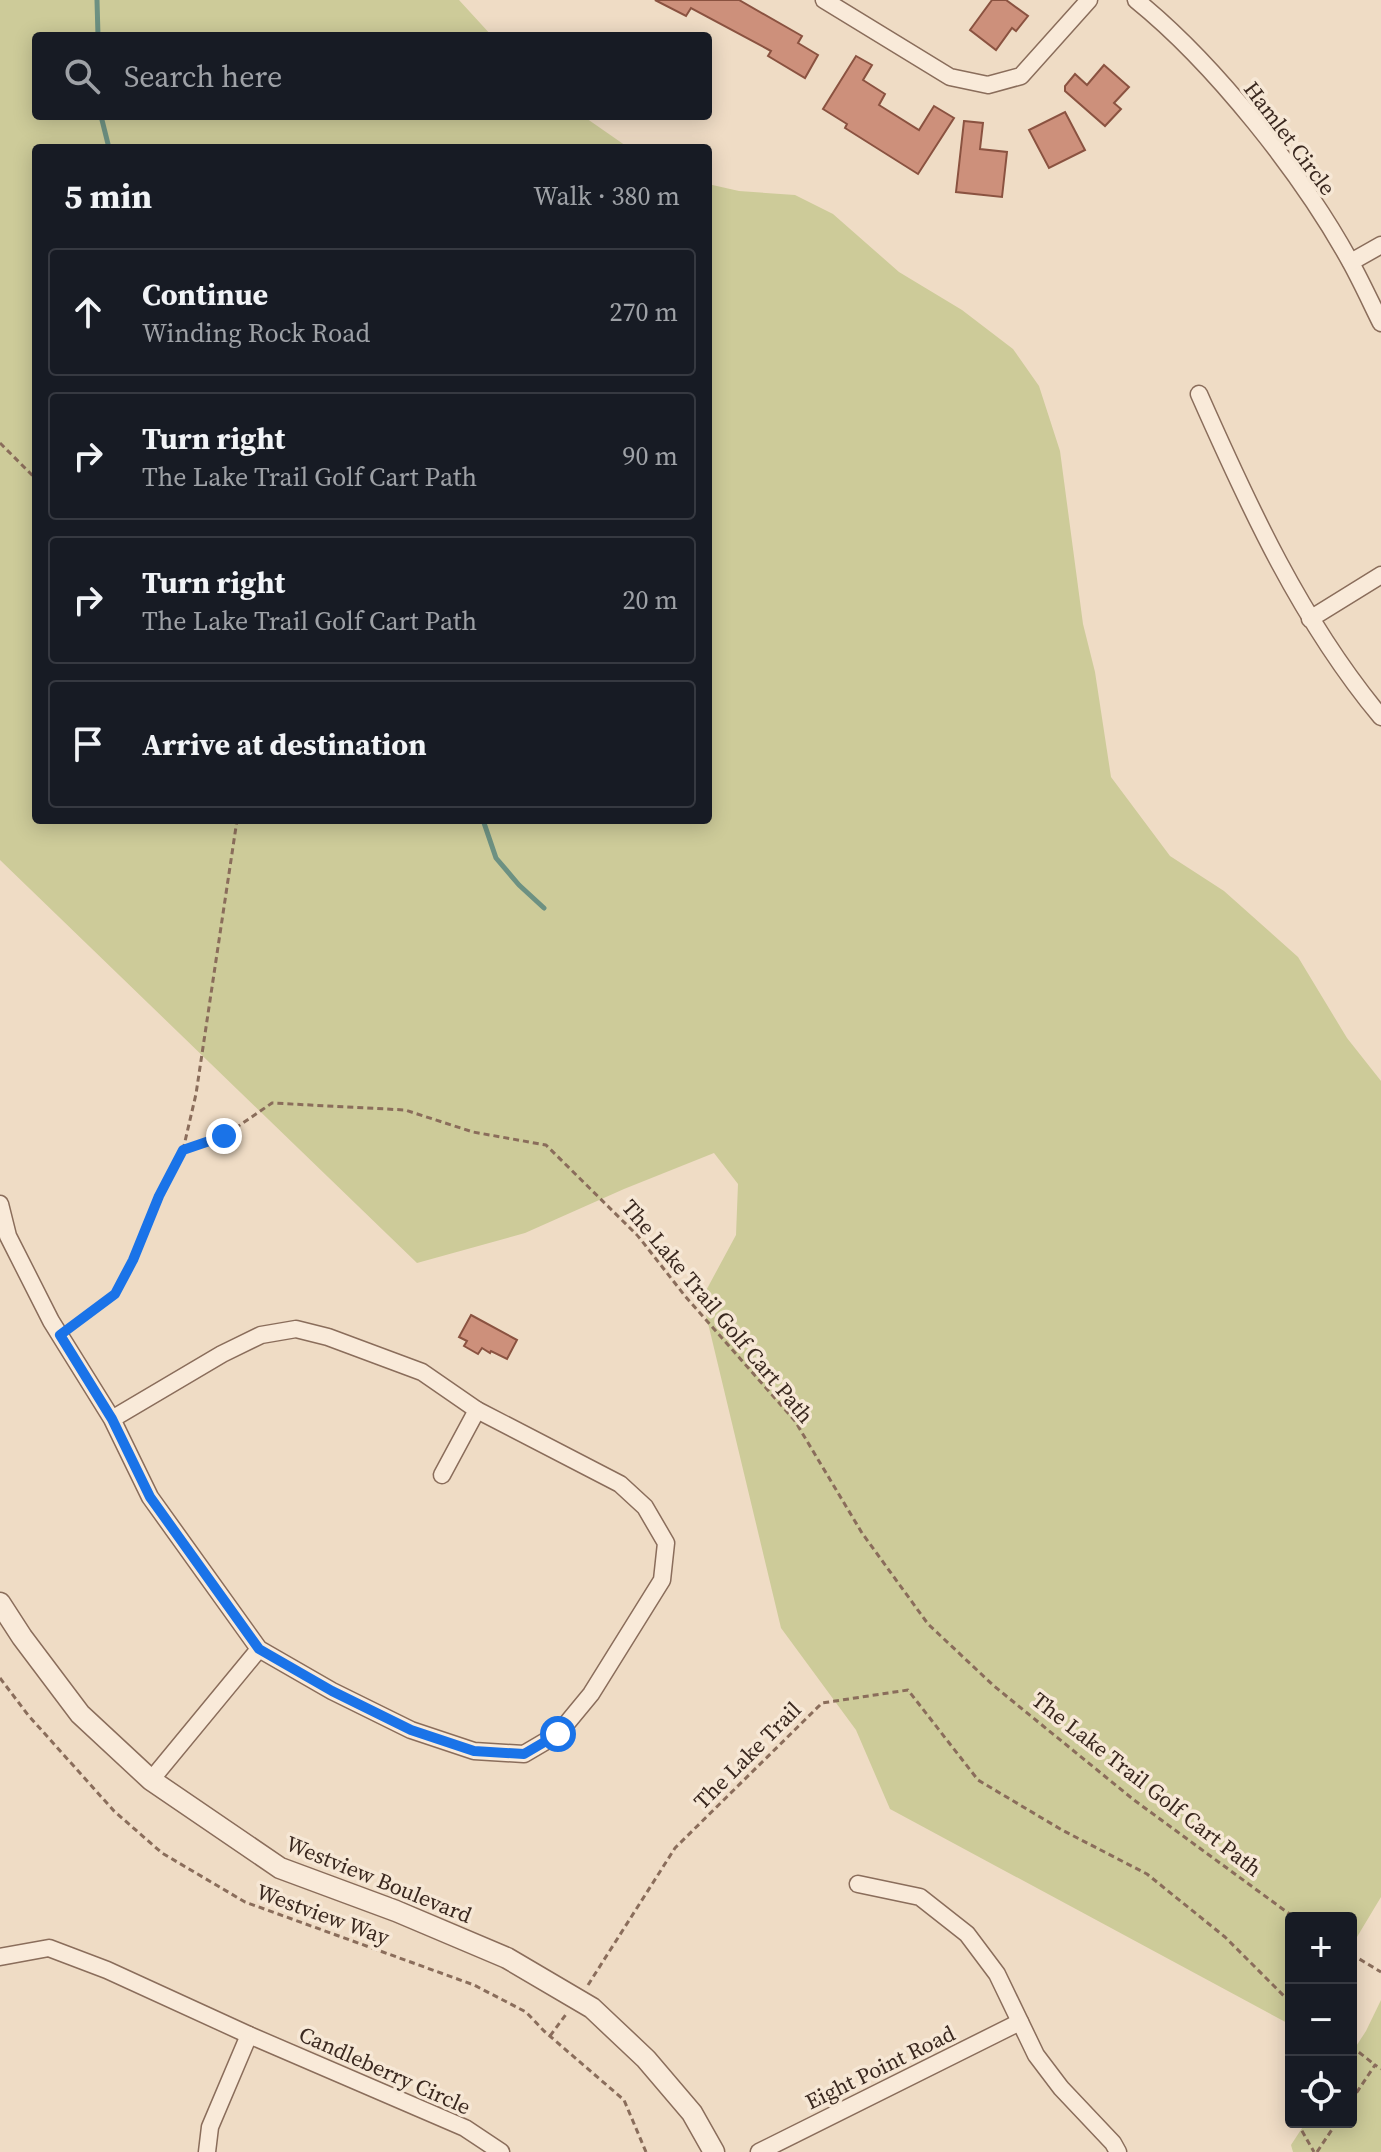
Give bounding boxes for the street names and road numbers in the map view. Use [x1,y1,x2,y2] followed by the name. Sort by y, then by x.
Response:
[1237,75,1343,201] street label: Hamlet Circle
[615,1193,821,1429] street label: The Lake Trail Golf Cart Path
[1026,1685,1268,1883] street label: The Lake Trail Golf Cart Path
[687,1695,807,1815] street label: The Lake Trail
[282,1828,477,1930] street label: Westview Boulevard
[252,1876,394,1952] street label: Westview Way
[800,2018,960,2116] street label: Eight Point Road
[294,2019,476,2121] street label: Candleberry Circle

